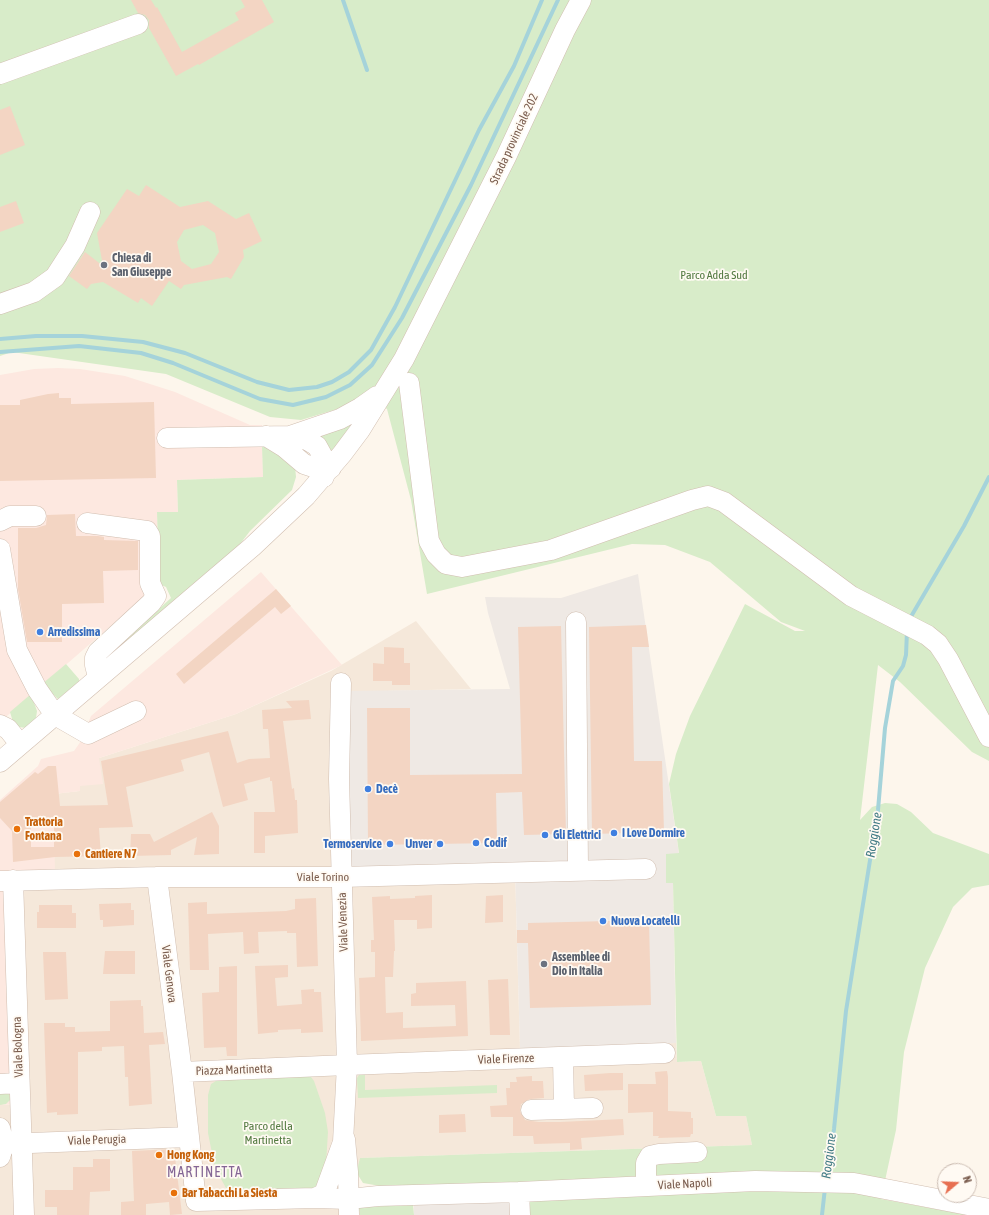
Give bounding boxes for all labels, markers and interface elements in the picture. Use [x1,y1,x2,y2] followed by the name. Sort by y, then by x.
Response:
[487,91,541,187] street label: Strada provinciale 202
[112,251,172,279] place label: Chiesa di San Giuseppe
[99,260,109,270] marker: Chiesa di San Giuseppe
[680,268,748,282] park label: Parco Adda Sud
[48,625,100,639] place label: Arredissima
[35,627,45,637] marker: Arredissima
[376,782,398,796] place label: Decè
[363,784,373,794] marker: Decè
[863,811,885,859] water label: Roggione
[25,815,63,843] place label: Trattoria Fontana
[12,824,22,834] marker: Trattoria Fontana
[622,826,685,840] place label: I Love Dormire
[553,828,601,842] place label: Gli Elettrici
[609,828,619,838] marker: I Love Dormire
[540,830,550,840] marker: Gli Elettrici
[484,836,507,850] place label: Codif
[323,837,382,851] place label: Termoservice
[405,837,432,851] place label: Unver
[471,838,481,848] marker: Codif
[385,839,395,849] marker: Termoservice
[435,839,445,849] marker: Unver
[85,847,137,861] place label: Cantiere N7
[72,849,82,859] marker: Cantiere N7
[297,870,349,884] street label: Viale Torino
[335,892,351,952] street label: Viale Venezia
[611,914,680,928] place label: Nuova Locatelli
[598,916,608,926] marker: Nuova Locatelli
[158,944,180,1004] street label: Viale Genova
[552,950,610,978] place label: Assemblee di Dio in Italia
[539,959,549,969] marker: Assemblee di Dio in Italia
[10,1016,26,1078] street label: Viale Bologna
[478,1051,534,1067] street label: Viale Firenze
[195,1061,273,1079] street label: Piazza Martinetta
[243,1119,293,1147] park label: Parco della Martinetta
[68,1132,126,1148] street label: Viale Perugia
[818,1132,840,1180] water label: Roggione
[167,1148,214,1162] place label: Hong Kong
[154,1150,164,1160] marker: Hong Kong
[937,1163,977,1203] north arrow
[167,1165,243,1181] district label: MARTINETTA
[961,1174,974,1184] text: N
[658,1175,712,1193] street label: Viale Napoli
[182,1186,277,1200] place label: Bar Tabacchi La Siesta
[169,1188,179,1198] marker: Bar Tabacchi La Siesta

